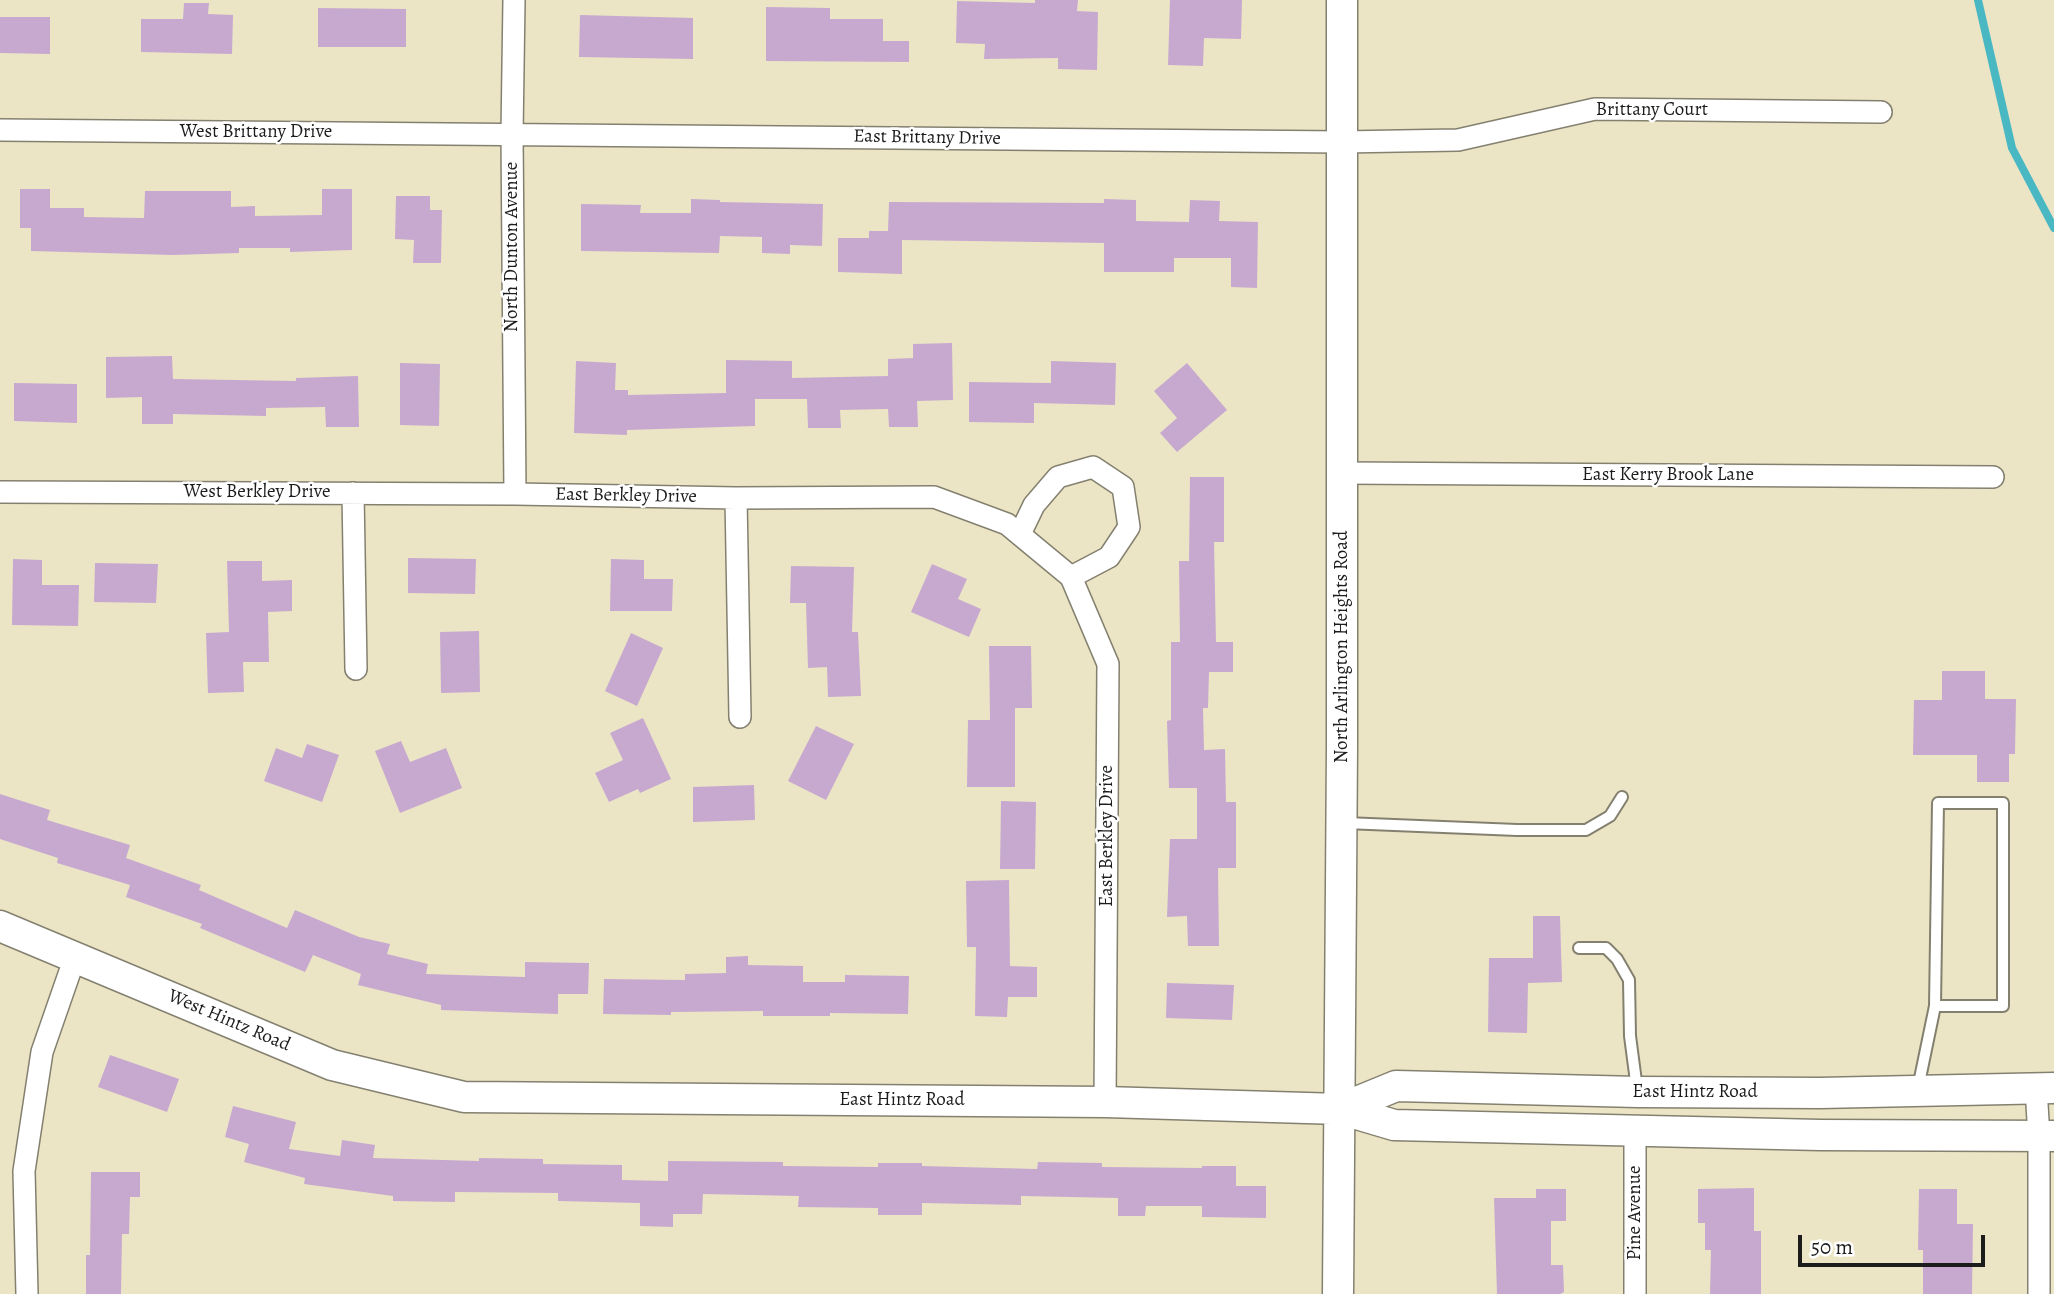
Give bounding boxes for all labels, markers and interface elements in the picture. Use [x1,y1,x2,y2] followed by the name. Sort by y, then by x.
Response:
[1596,99,1708,121] street label: Brittany Court
[180,121,332,143] street label: West Brittany Drive
[853,125,1001,151] street label: East Brittany Drive
[501,162,523,332] street label: North Dunton Avenue
[1582,464,1754,486] street label: East Kerry Brook Lane
[184,481,330,503] street label: West Berkley Drive
[555,483,697,509] street label: East Berkley Drive
[1331,531,1353,763] street label: North Arlington Heights Road
[1096,765,1118,907] street label: East Berkley Drive
[164,985,294,1057] street label: West Hintz Road
[1632,1081,1758,1103] street label: East Hintz Road
[839,1089,965,1111] street label: East Hintz Road
[1624,1166,1646,1260] street label: Pine Avenue
[1802,1220,1989,1264] scale bar
[1811,1233,1853,1261] text: 50 m

